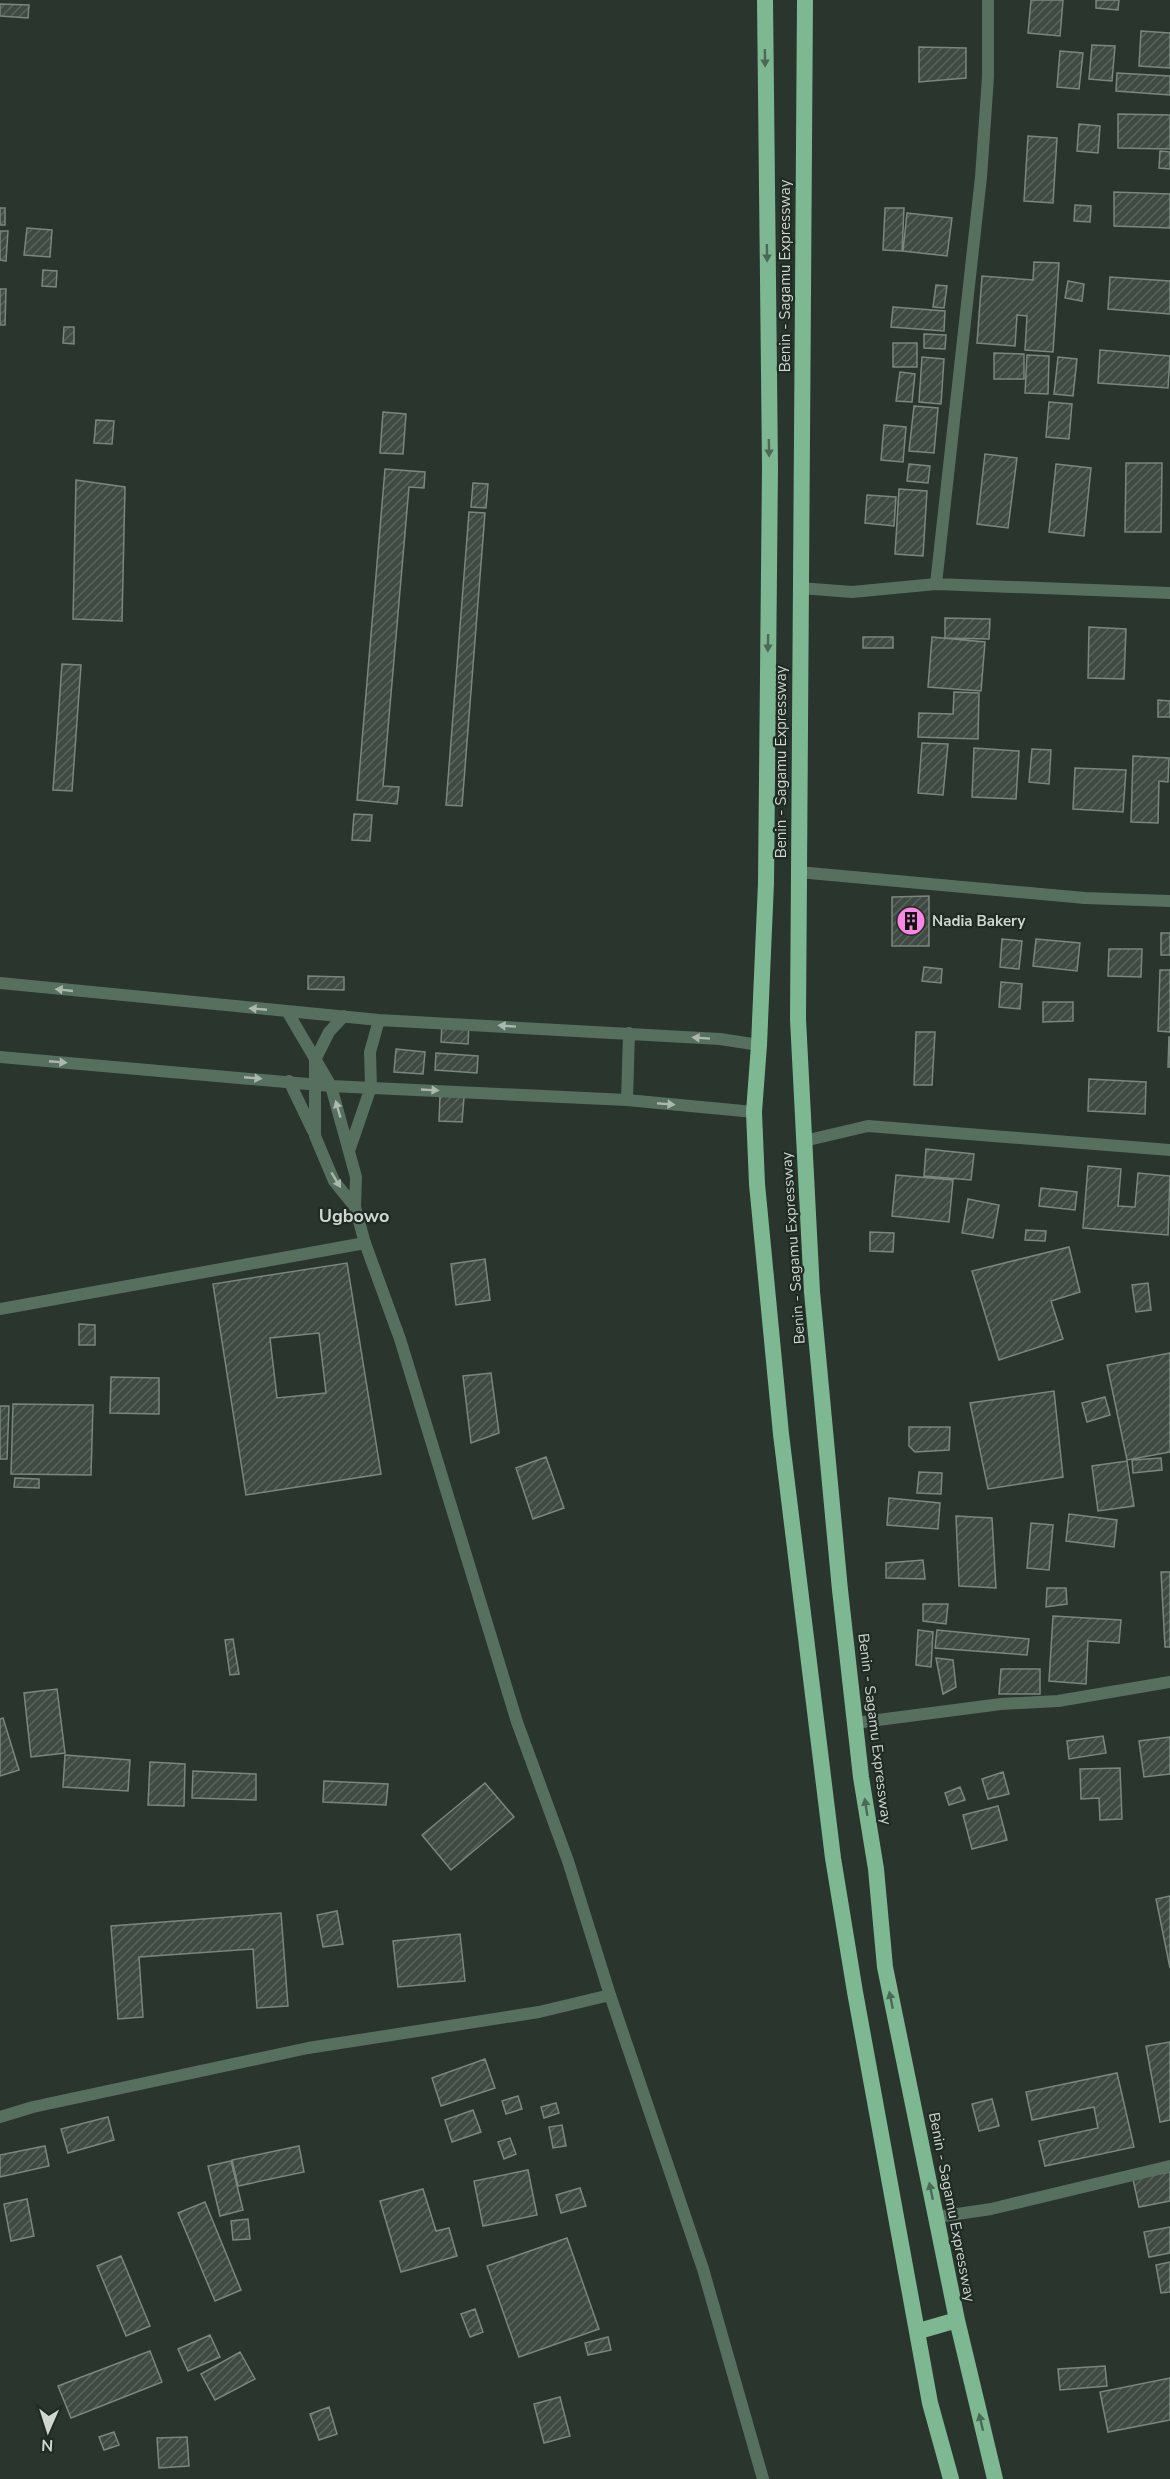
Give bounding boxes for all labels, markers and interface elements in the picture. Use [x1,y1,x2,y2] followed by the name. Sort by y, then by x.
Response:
[760,49,770,68] one-way arrow
[775,179,795,372] street label: Benin - Sagamu Expressway
[762,244,772,263] one-way arrow
[765,439,774,458] one-way arrow
[763,634,773,653] one-way arrow
[771,665,791,858] street label: Benin - Sagamu Expressway
[895,905,927,937] building icon: Nadia Bakery
[932,911,1025,931] place label: Nadia Bakery
[54,985,73,995] one-way arrow
[248,1004,267,1014] one-way arrow
[497,1021,516,1030] one-way arrow
[692,1033,711,1043] one-way arrow
[49,1057,68,1067] one-way arrow
[243,1073,262,1082] one-way arrow
[420,1086,439,1095] one-way arrow
[657,1099,676,1109] one-way arrow
[332,1100,342,1118] one-way arrow
[776,1151,810,1345] street label: Benin - Sagamu Expressway
[330,1172,341,1188] one-way arrow
[319,1204,389,1228] district label: Ugbowo
[853,1632,897,1826] street label: Benin - Sagamu Expressway
[861,1797,870,1816] one-way arrow
[886,1990,896,2009] one-way arrow
[924,2111,980,2304] street label: Benin - Sagamu Expressway
[926,2181,936,2200] one-way arrow
[18,2401,78,2461] north arrow
[976,2413,986,2431] one-way arrow
[41,2434,54,2456] text: N

